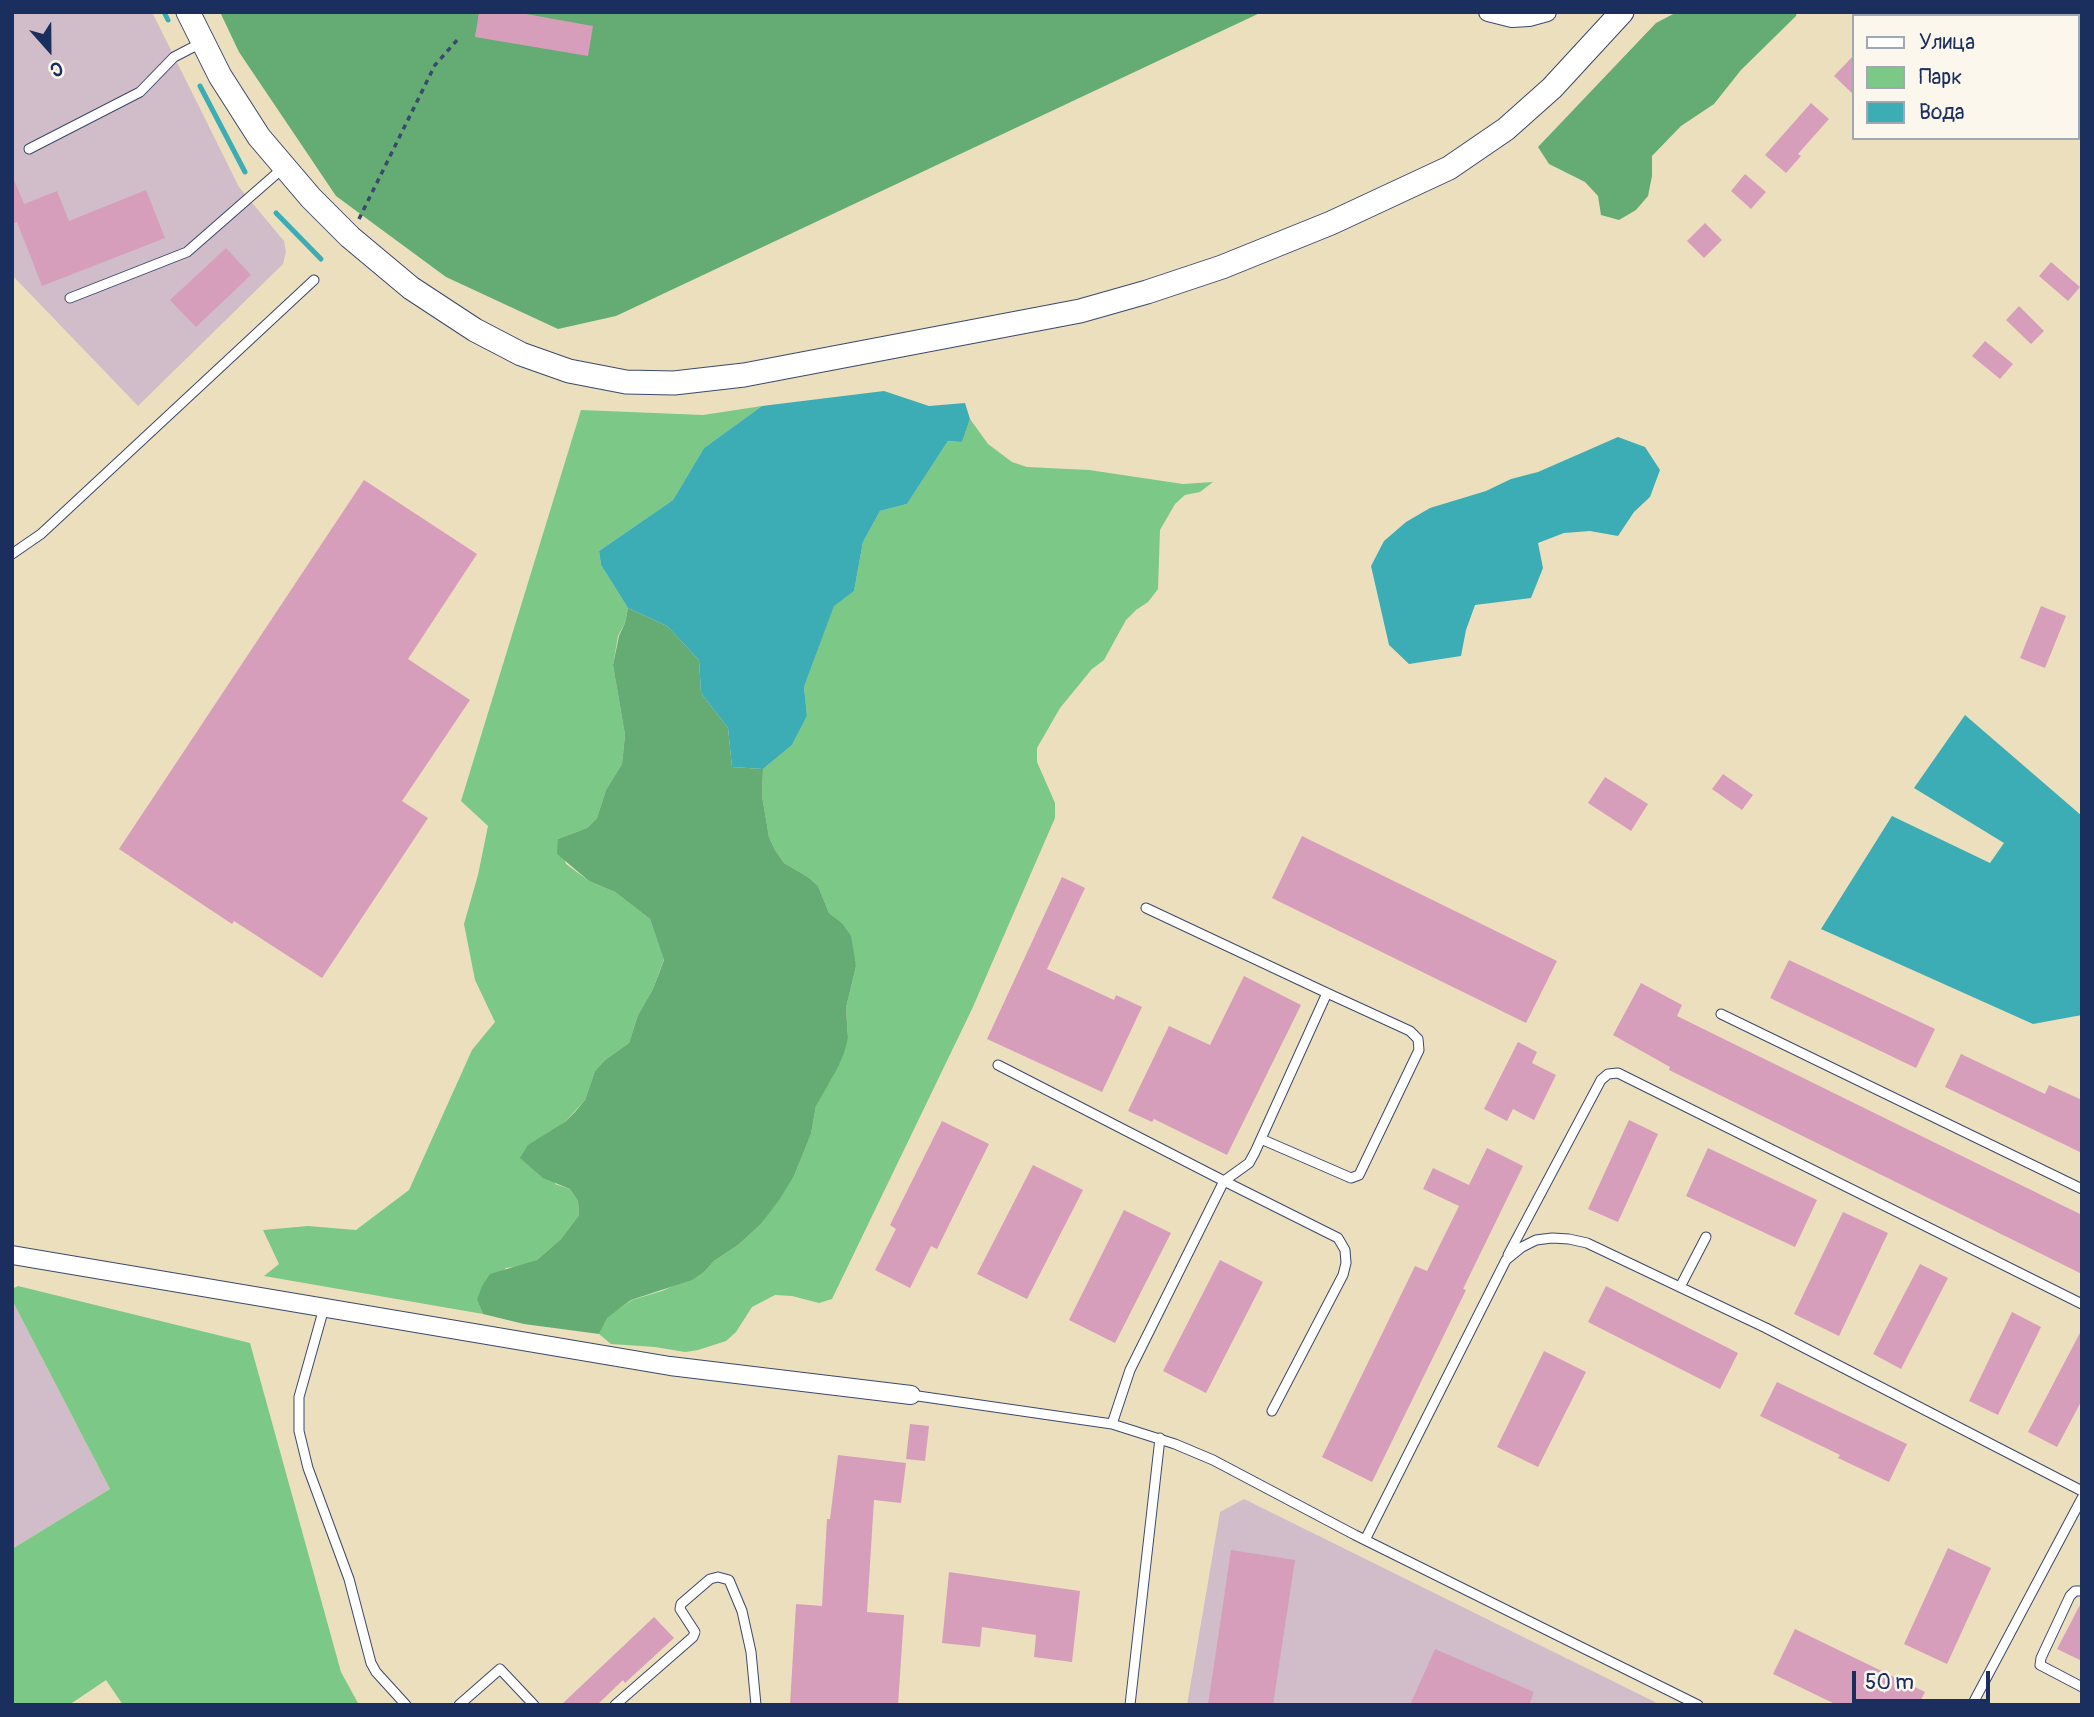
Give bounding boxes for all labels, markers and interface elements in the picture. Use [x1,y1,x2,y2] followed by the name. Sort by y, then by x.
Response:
[14,14,84,84] north arrow
[1853,14,2080,140] legend
[1919,29,1975,56] text: Улица
[47,55,66,82] text: С
[1919,64,1962,91] text: Парк
[1919,99,1965,126] text: Вода
[1856,1658,1994,1702] scale bar
[1865,1669,1914,1696] text: 50 m

